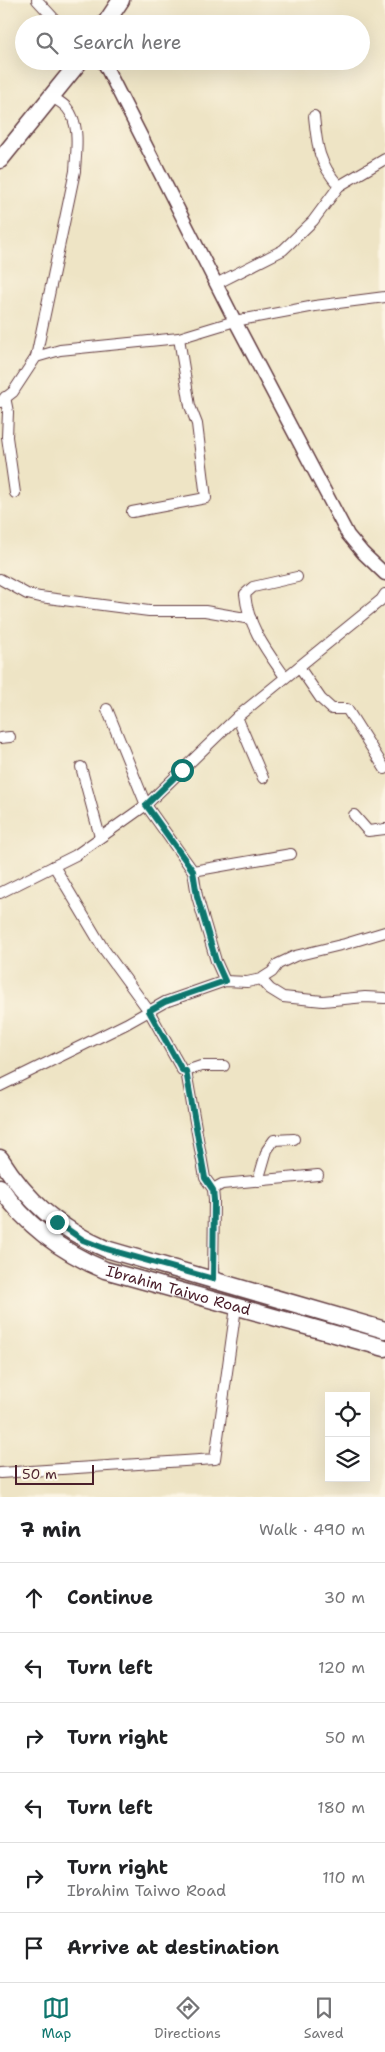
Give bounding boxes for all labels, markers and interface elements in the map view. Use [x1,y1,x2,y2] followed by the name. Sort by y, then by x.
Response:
[15,15,370,70] search box
[33,29,61,57] icon: search
[73,30,182,55] text: Search here
[171,759,194,782] route start
[46,1211,69,1234] route end
[104,1261,253,1320] street label: Ibrahim Taiwo Road
[325,1392,370,1482] map controls
[325,1392,370,1437] button: locate
[325,1437,370,1482] button: layers
[15,1462,94,1485] scale bar
[22,1465,57,1483] text: 50 m
[20,1516,81,1544] text: 7 min
[259,1519,365,1540] text: Walk · 490 m
[20,1584,48,1612] icon: ahead
[67,1585,153,1610] text: Continue
[324,1587,365,1608] text: 30 m
[20,1654,48,1682] icon: left
[67,1655,153,1680] text: Turn left
[318,1657,365,1678] text: 120 m
[20,1724,48,1752] icon: right
[67,1725,168,1750] text: Turn right
[325,1727,365,1748] text: 50 m
[20,1794,48,1822] icon: left
[67,1795,153,1820] text: Turn left
[317,1797,365,1818] text: 180 m
[67,1855,168,1880] text: Turn right
[20,1864,48,1892] icon: right
[322,1867,365,1888] text: 110 m
[67,1880,226,1901] text: Ibrahim Taiwo Road
[20,1934,48,1962] icon: arrive
[67,1935,279,1960] text: Arrive at destination
[41,1994,71,2042] tab: Map
[154,1994,221,2042] tab: Directions
[304,1994,344,2042] tab: Saved

